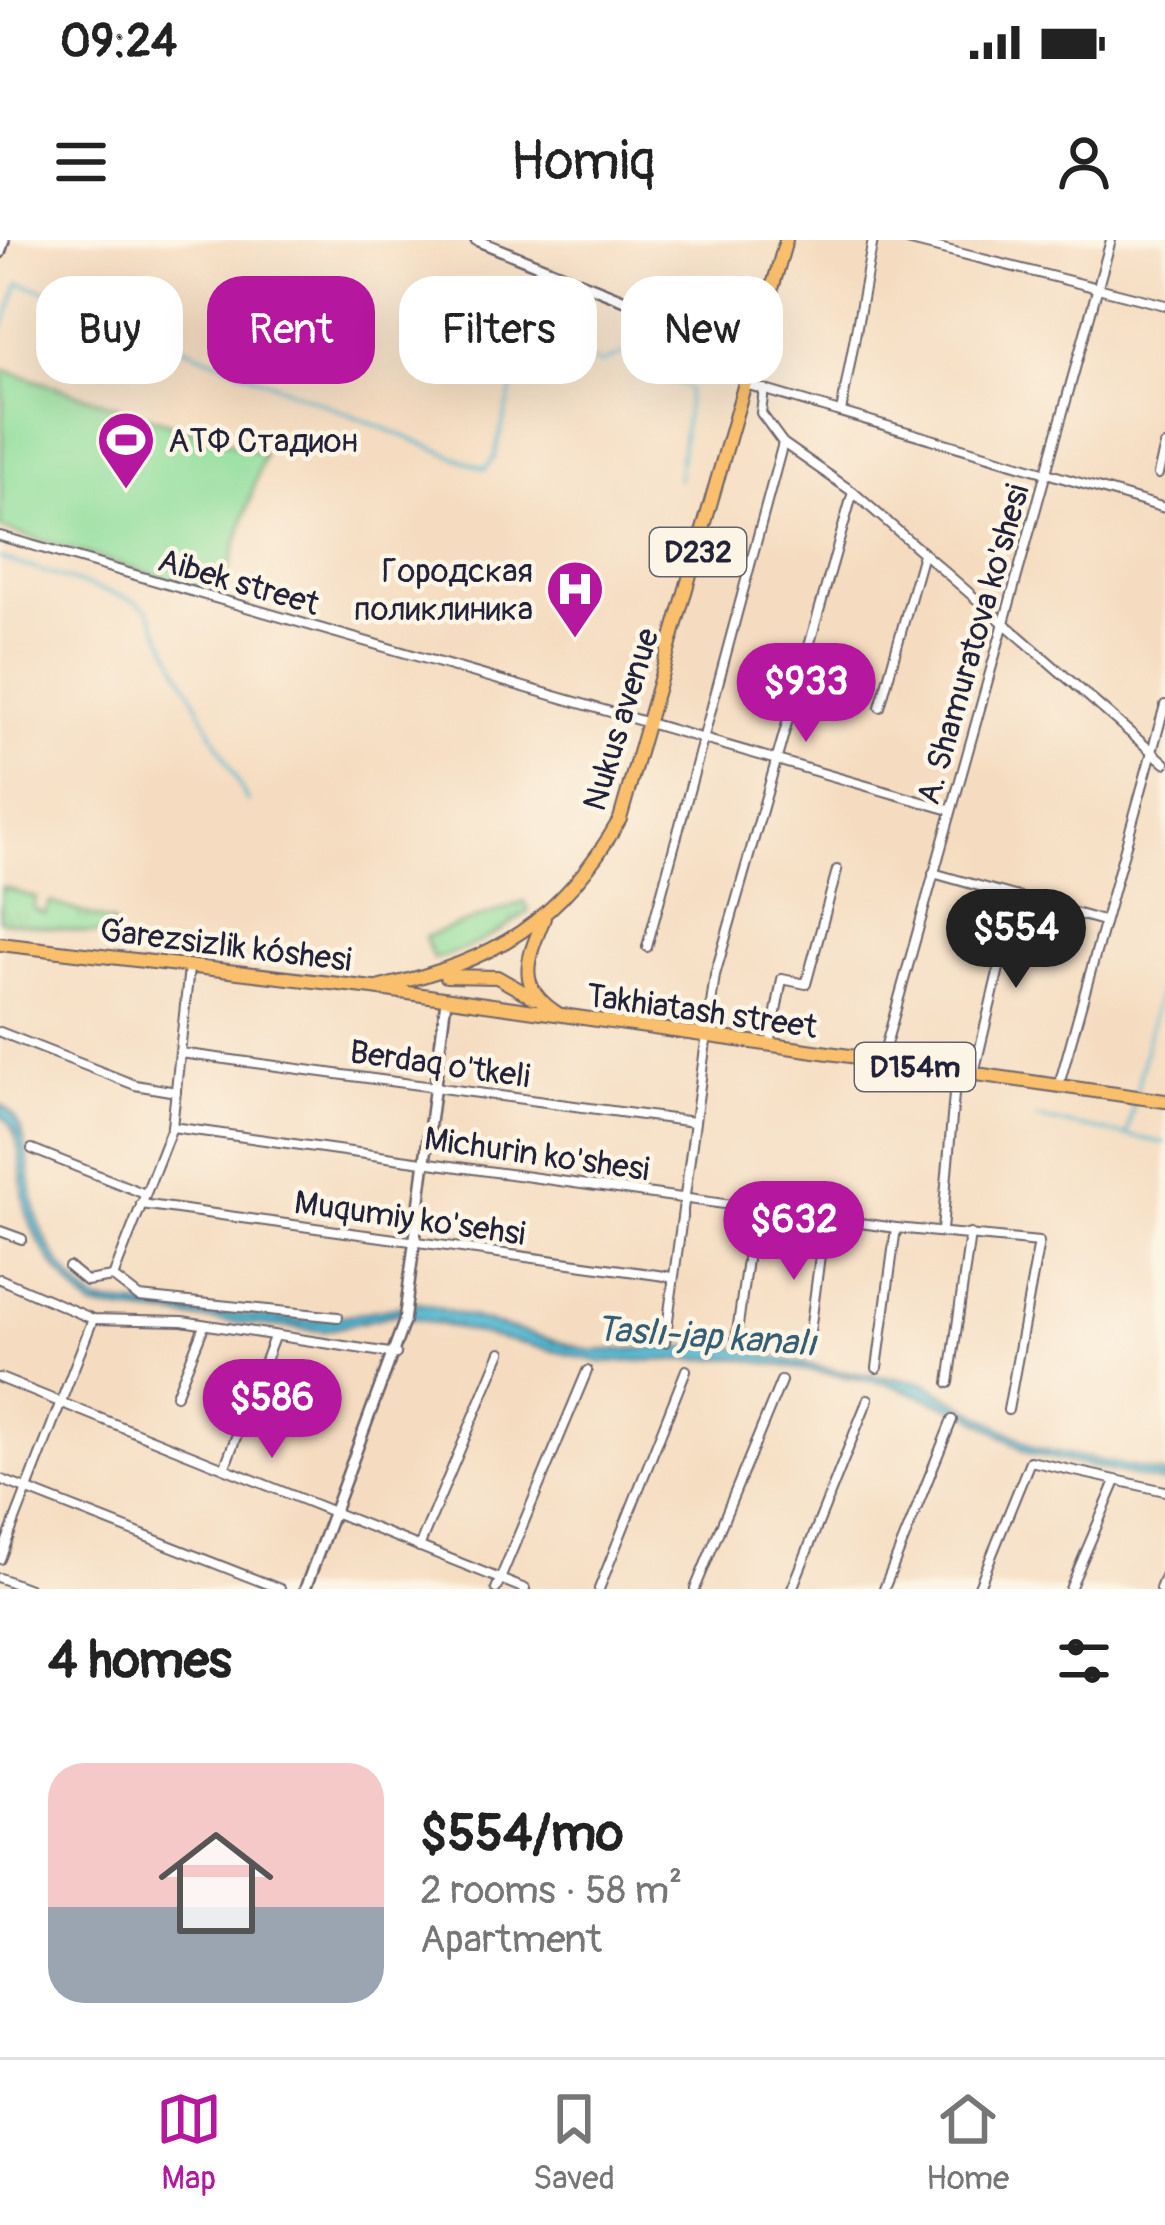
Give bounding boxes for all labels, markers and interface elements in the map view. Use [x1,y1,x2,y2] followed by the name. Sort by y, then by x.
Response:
[60,14,177,70] text: 09:24
[510,128,655,196] text: Homiq
[48,129,114,195] icon: menu
[1051,129,1117,195] icon: person
[36,276,183,384] chip: Buy
[207,276,375,384] chip: Rent
[399,276,597,384] chip: Filters
[621,276,783,384] chip: New
[95,409,157,491] sports icon: АТФ Стадион
[168,421,358,462] place label: АТФ Стадион
[908,479,1039,809] street label: A. Shamuratova ko'shesi
[650,528,746,576] road number: D232
[153,540,325,625] street label: Aibek street
[354,551,533,630] place label: Городская поликлиника
[544,558,606,640] hospital icon: Городская поликлиника
[574,623,669,816] street label: Nukus avenue
[735,643,877,745] pin: $933
[764,657,848,706] text: $933
[945,889,1087,991] pin: $554
[973,903,1059,952] text: $554
[98,910,354,981] street label: Ǵarezsizlik kóshesi
[584,975,820,1048] street label: Takhiatash street
[347,1032,533,1097] street label: Berdaq o'tkeli
[855,1043,975,1091] road number: D154m
[422,1118,652,1191] street label: Michurin ko'shesi
[723,1181,865,1283] pin: $632
[292,1182,528,1255] street label: Muqumiy ko'sehsi
[750,1195,838,1244] text: $632
[595,1306,820,1367] water label: Taslı-jap kanalı
[201,1359,343,1461] pin: $586
[230,1373,314,1422] text: $586
[1051,1628,1117,1694] icon: filters
[48,1629,232,1693] text: 4 homes
[420,1802,624,1866] text: $554/mo
[144,1811,288,1955] icon: home
[420,1866,682,1915] text: 2 rooms · 58 m²
[420,1915,602,1964] text: Apartment
[156,2086,222,2199] tab: Map
[533,2086,615,2199] tab: Saved
[926,2086,1009,2199] tab: Home

